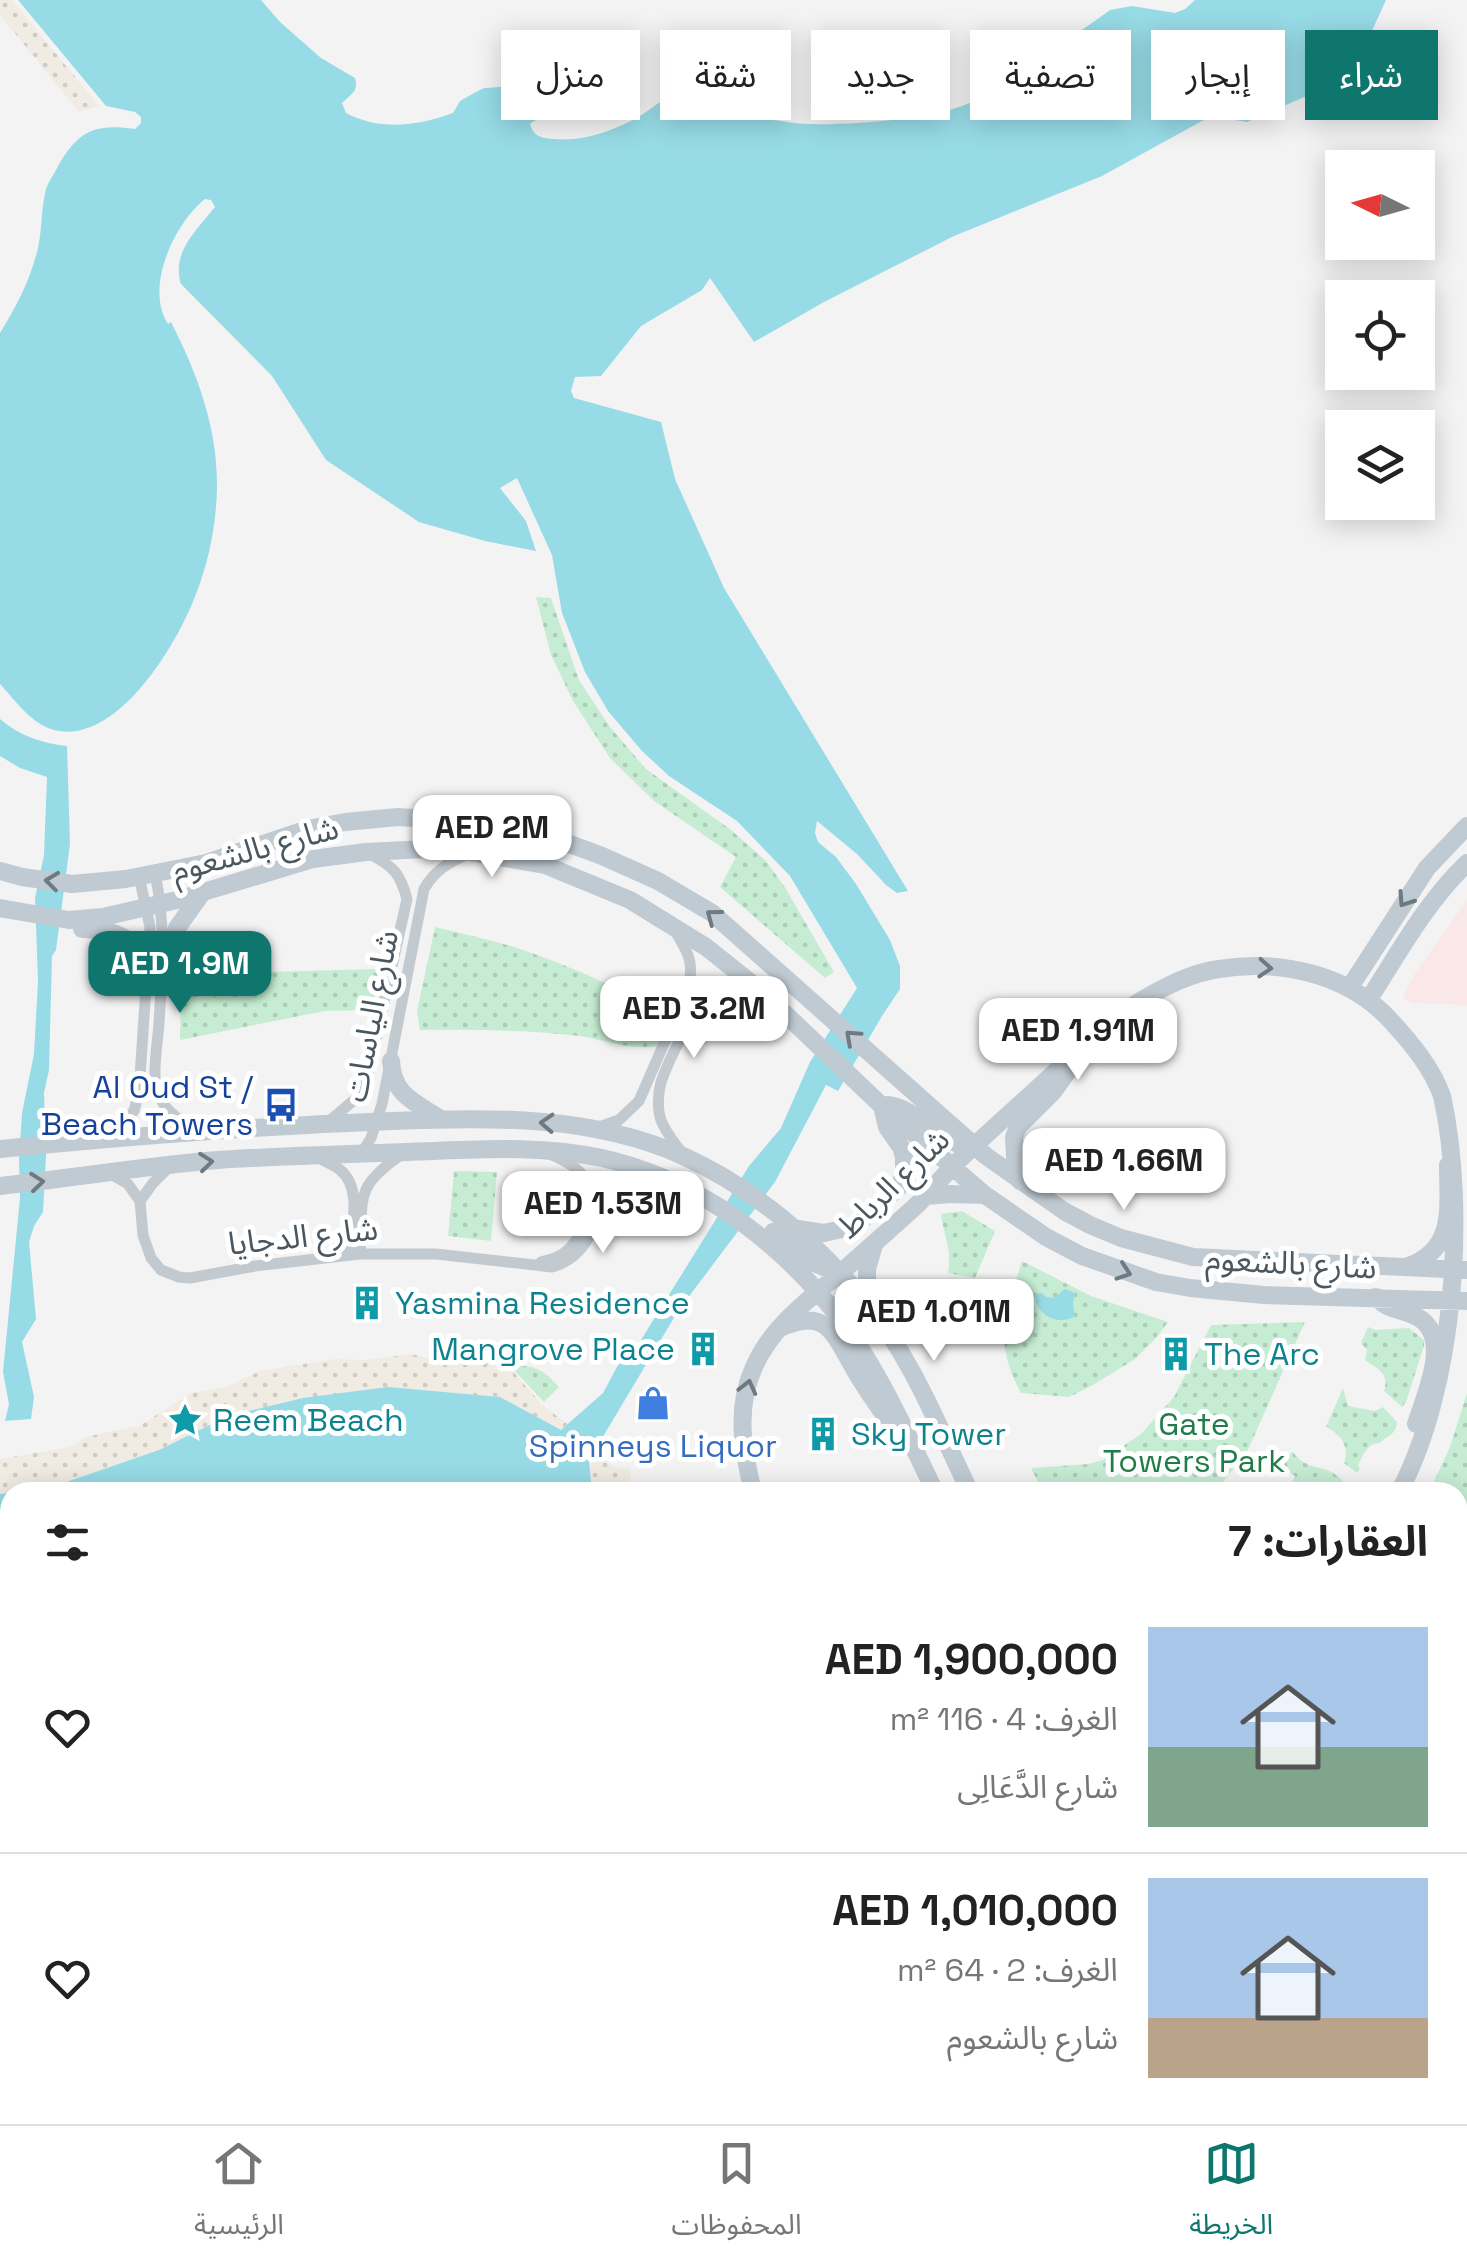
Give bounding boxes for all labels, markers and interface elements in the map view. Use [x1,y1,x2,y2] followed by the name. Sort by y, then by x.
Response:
[501,30,640,120] chip: منزل
[660,30,791,120] chip: شقة
[811,30,950,120] chip: جديد
[970,30,1131,120] chip: تصفية
[1151,30,1285,120] chip: إيجار
[1305,30,1438,120] chip: شراء
[1325,150,1435,260] north arrow
[1325,150,1435,520] map controls
[1325,280,1435,390] button: locate
[1325,410,1435,520] button: layers
[411,795,573,880] pin: AED 2M
[435,807,549,847] text: AED 2M
[167,808,344,894] street label: شارع بالشعوم
[43,872,60,893] one-way arrow
[1399,889,1417,908] one-way arrow
[706,911,724,928] one-way arrow
[335,927,411,1106] street label: شارع الياسات
[77,931,283,1016] pin: AED 1.9M
[110,943,250,983] text: AED 1.9M
[1257,956,1273,978] one-way arrow
[591,976,797,1061] pin: AED 3.2M
[622,988,766,1028] text: AED 3.2M
[964,998,1192,1083] pin: AED 1.91M
[1001,1010,1155,1050] text: AED 1.91M
[845,1031,864,1049] one-way arrow
[41,1067,253,1144] place label: Al Oud St / Beach Towers
[262,1086,300,1124] bus stop icon: Al Oud St / Beach Towers
[538,1113,554,1134] one-way arrow
[828,1120,961,1249] street label: شارع الرباط
[1010,1128,1238,1213] pin: AED 1.66M
[1045,1140,1203,1180] text: AED 1.66M
[198,1152,214,1173] one-way arrow
[489,1171,717,1256] pin: AED 1.53M
[30,1172,46,1193] one-way arrow
[524,1183,682,1223] text: AED 1.53M
[226,1208,380,1268] street label: شارع الدجايا
[1204,1239,1378,1291] street label: شارع بالشعوم
[1114,1260,1131,1280] one-way arrow
[820,1279,1048,1364] pin: AED 1.01M
[395,1283,690,1323] place label: Yasmina Residence
[348,1284,386,1322] building icon: Yasmina Residence
[857,1291,1011,1331] text: AED 1.01M
[431,1329,675,1369] place label: Mangrove Place
[684,1330,722,1368] building icon: Mangrove Place
[1204,1334,1320,1374] place label: The Arc
[1157,1335,1195,1373] building icon: The Arc
[737,1379,758,1396] one-way arrow
[634,1384,672,1422] shop icon: Spinneys Liquor
[213,1400,404,1440] place label: Reem Beach
[166,1401,204,1439] place icon: Reem Beach
[1103,1404,1285,1481] park label: Gate Towers Park
[851,1414,1006,1454] place label: Sky Tower
[804,1415,842,1453] building icon: Sky Tower
[529,1426,777,1466] place label: Spinneys Liquor
[40,1515,95,1570] icon: filters
[1228,1515,1428,1568] text: العقارات: 7
[825,1633,1118,1686] text: AED 1,900,000
[1228,1667,1348,1787] icon: home
[890,1699,1118,1739] text: الغرف: 4 · 116 m²
[40,1700,95,1755] icon: heart
[957,1767,1118,1807] text: شارع الدَّعَالِى
[832,1884,1118,1937] text: AED 1,010,000
[1228,1918,1348,2038] icon: home
[897,1950,1118,1990] text: الغرف: 2 · 64 m²
[40,1951,95,2006] icon: heart
[947,2018,1118,2058] text: شارع بالشعوم
[194,2136,284,2255] tab: الرئيسية
[672,2136,802,2255] tab: المحفوظات
[1189,2136,1273,2255] tab: الخريطة

